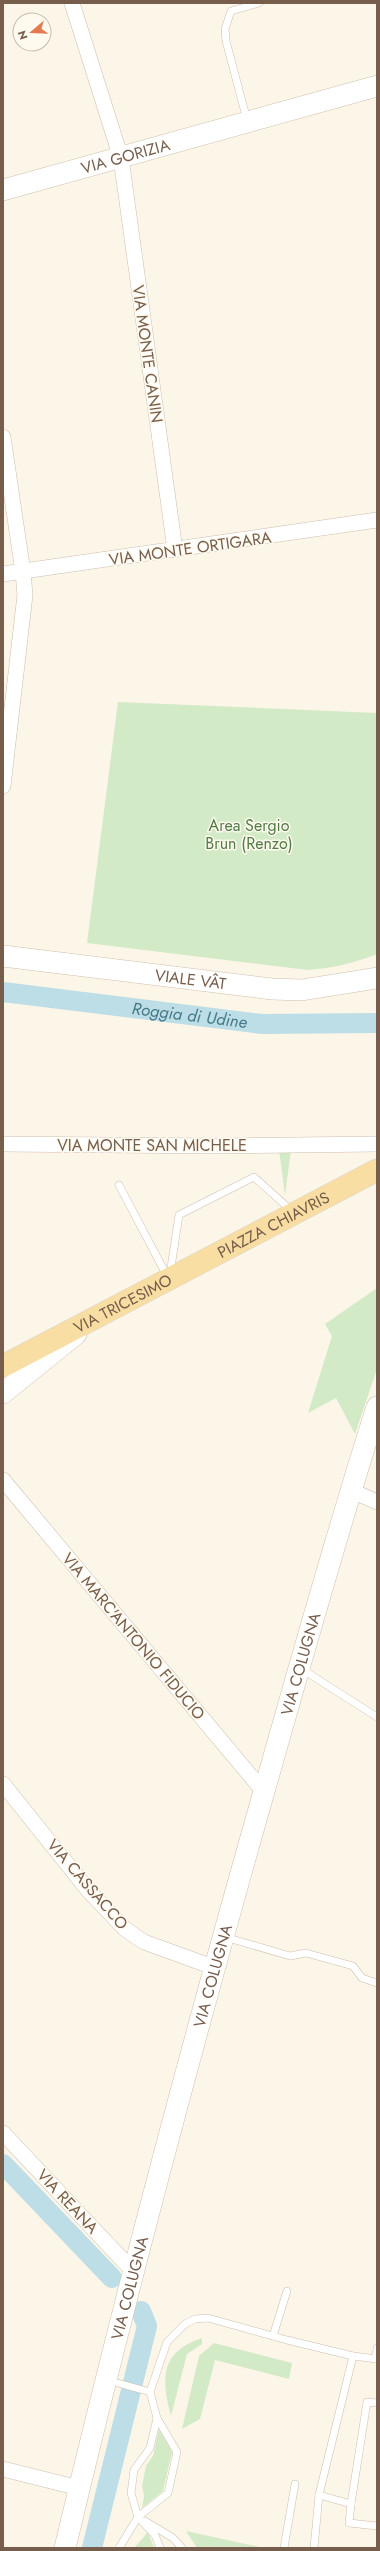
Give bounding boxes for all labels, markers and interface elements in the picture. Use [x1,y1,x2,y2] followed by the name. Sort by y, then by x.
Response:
[12,12,52,52] north arrow
[14,29,32,42] text: N
[79,133,173,180] street label: VIA GORIZIA
[126,284,169,424] street label: VIA MONTE CANIN
[107,526,273,571] street label: VIA MONTE ORTIGARA
[205,814,293,855] park label: Area Sergio Brun (Renzo)
[154,964,228,995] street label: VIALE VÂT
[131,996,249,1034] water label: Roggia di Udine
[57,1134,247,1157] street label: VIA MONTE SAN MICHELE
[213,1186,334,1264] street label: PIAZZA CHIAVRIS
[70,1268,176,1339] street label: VIA TRICESIMO
[57,1548,210,1725] street label: VIA MARC'ANTONIO FIDUCIO
[275,1609,327,1718] street label: VIA COLUGNA
[42,1834,133,1935] street label: VIA CASSACCO
[188,1921,238,2030] street label: VIA COLUGNA
[32,2164,104,2239] street label: VIA REANA
[106,2233,154,2342] street label: VIA COLUGNA

